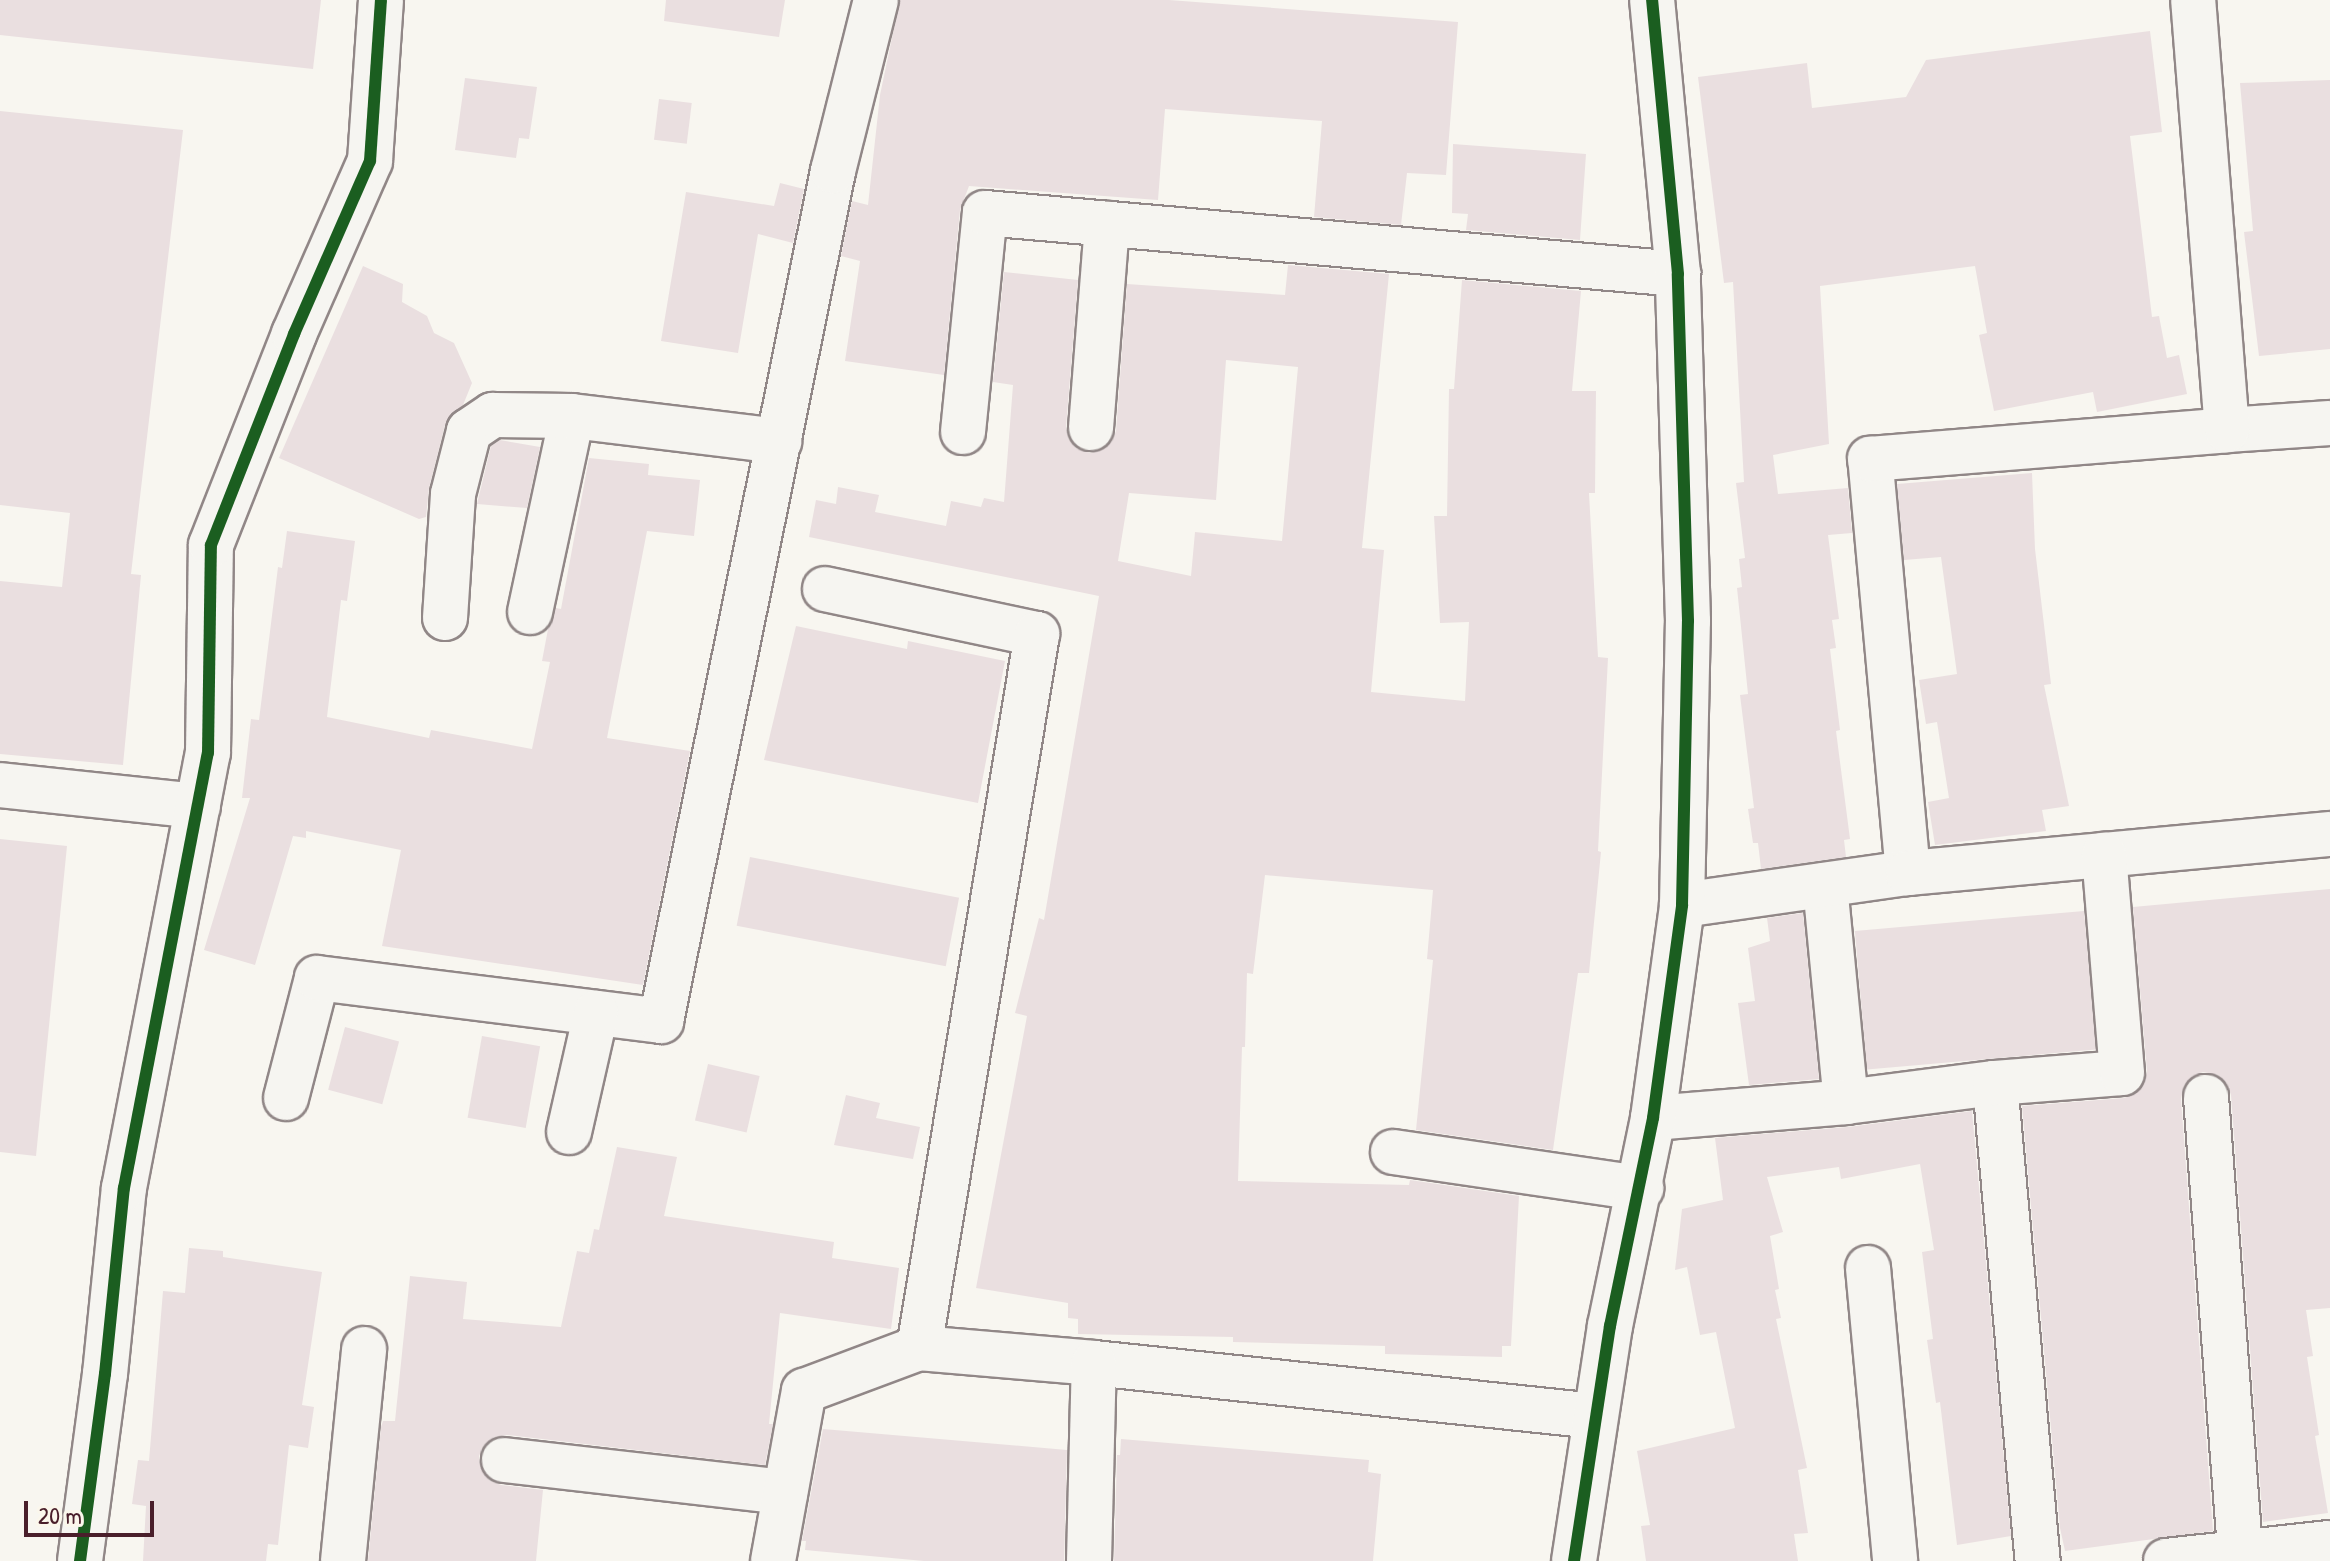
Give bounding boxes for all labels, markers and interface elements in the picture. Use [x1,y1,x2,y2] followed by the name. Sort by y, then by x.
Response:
[28,1485,158,1535] scale bar
[38,1499,82,1531] text: 20 m

